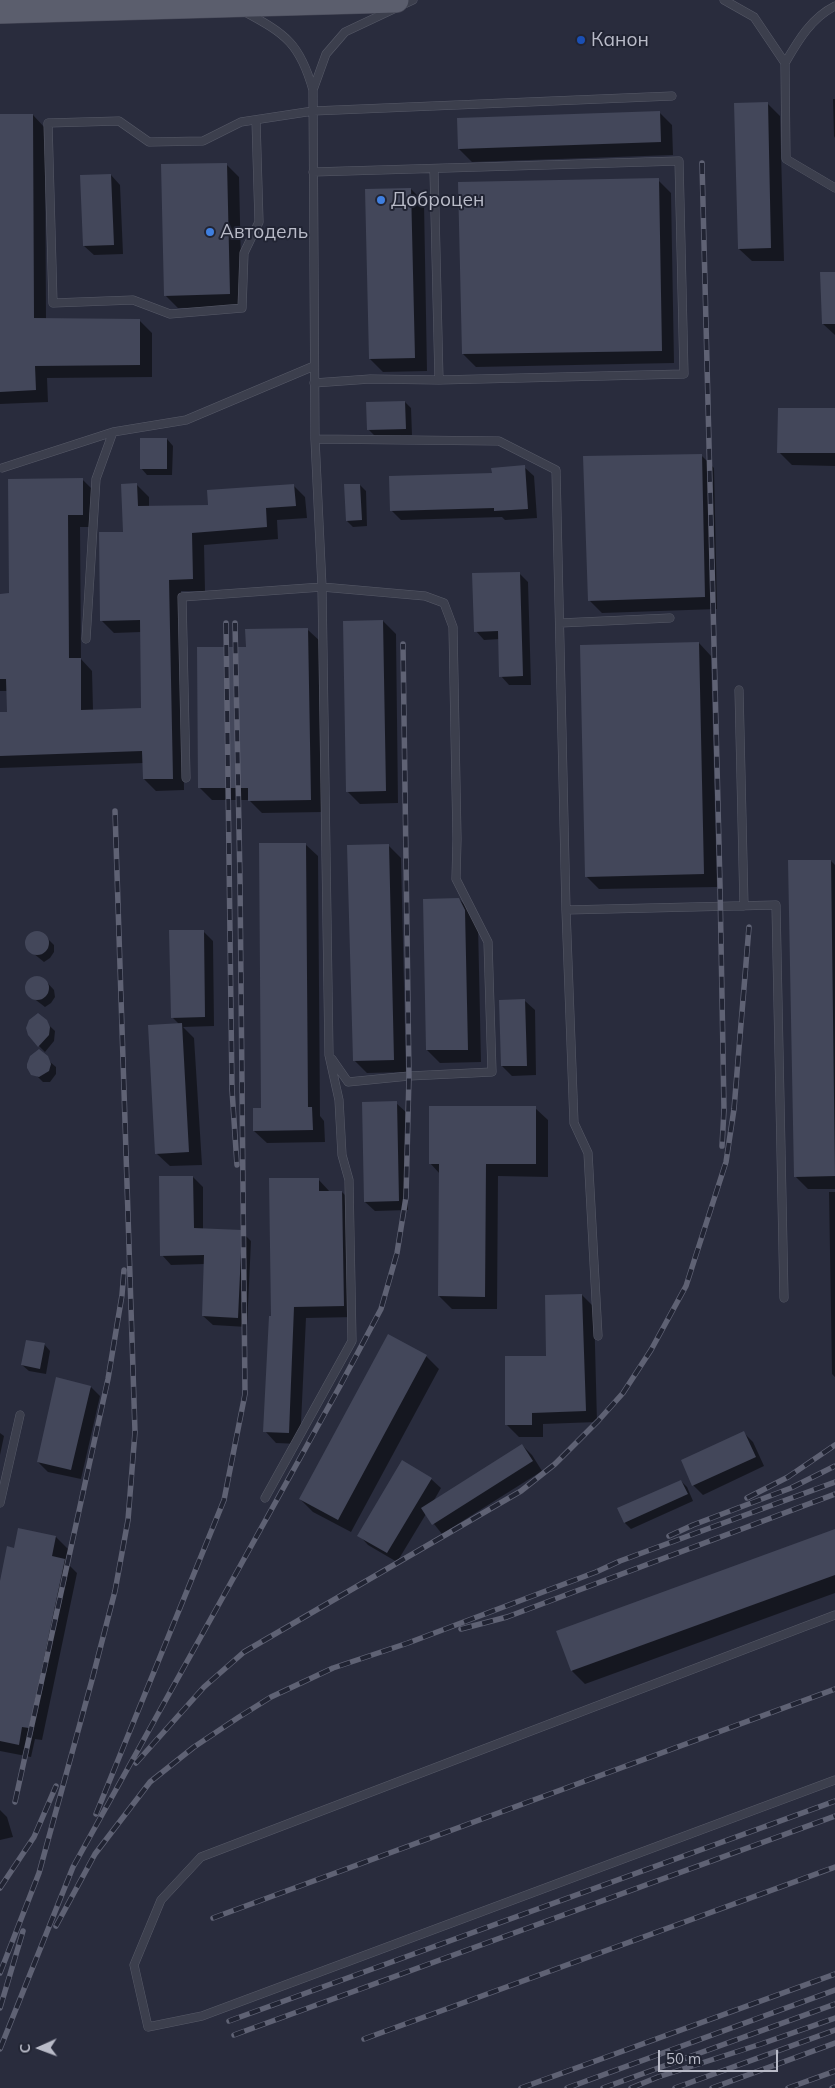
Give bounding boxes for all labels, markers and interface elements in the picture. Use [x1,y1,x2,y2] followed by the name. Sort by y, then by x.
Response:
[591,29,649,51] place label: Канон
[575,34,587,46] marker: Канон
[391,189,484,211] place label: Доброцен
[375,194,387,206] marker: Доброцен
[220,221,308,243] place label: Автодель
[204,226,216,238] marker: Автодель
[15,2023,65,2073] north arrow
[660,2040,780,2072] scale bar
[16,2043,34,2054] text: С
[666,2049,701,2068] text: 50 m

